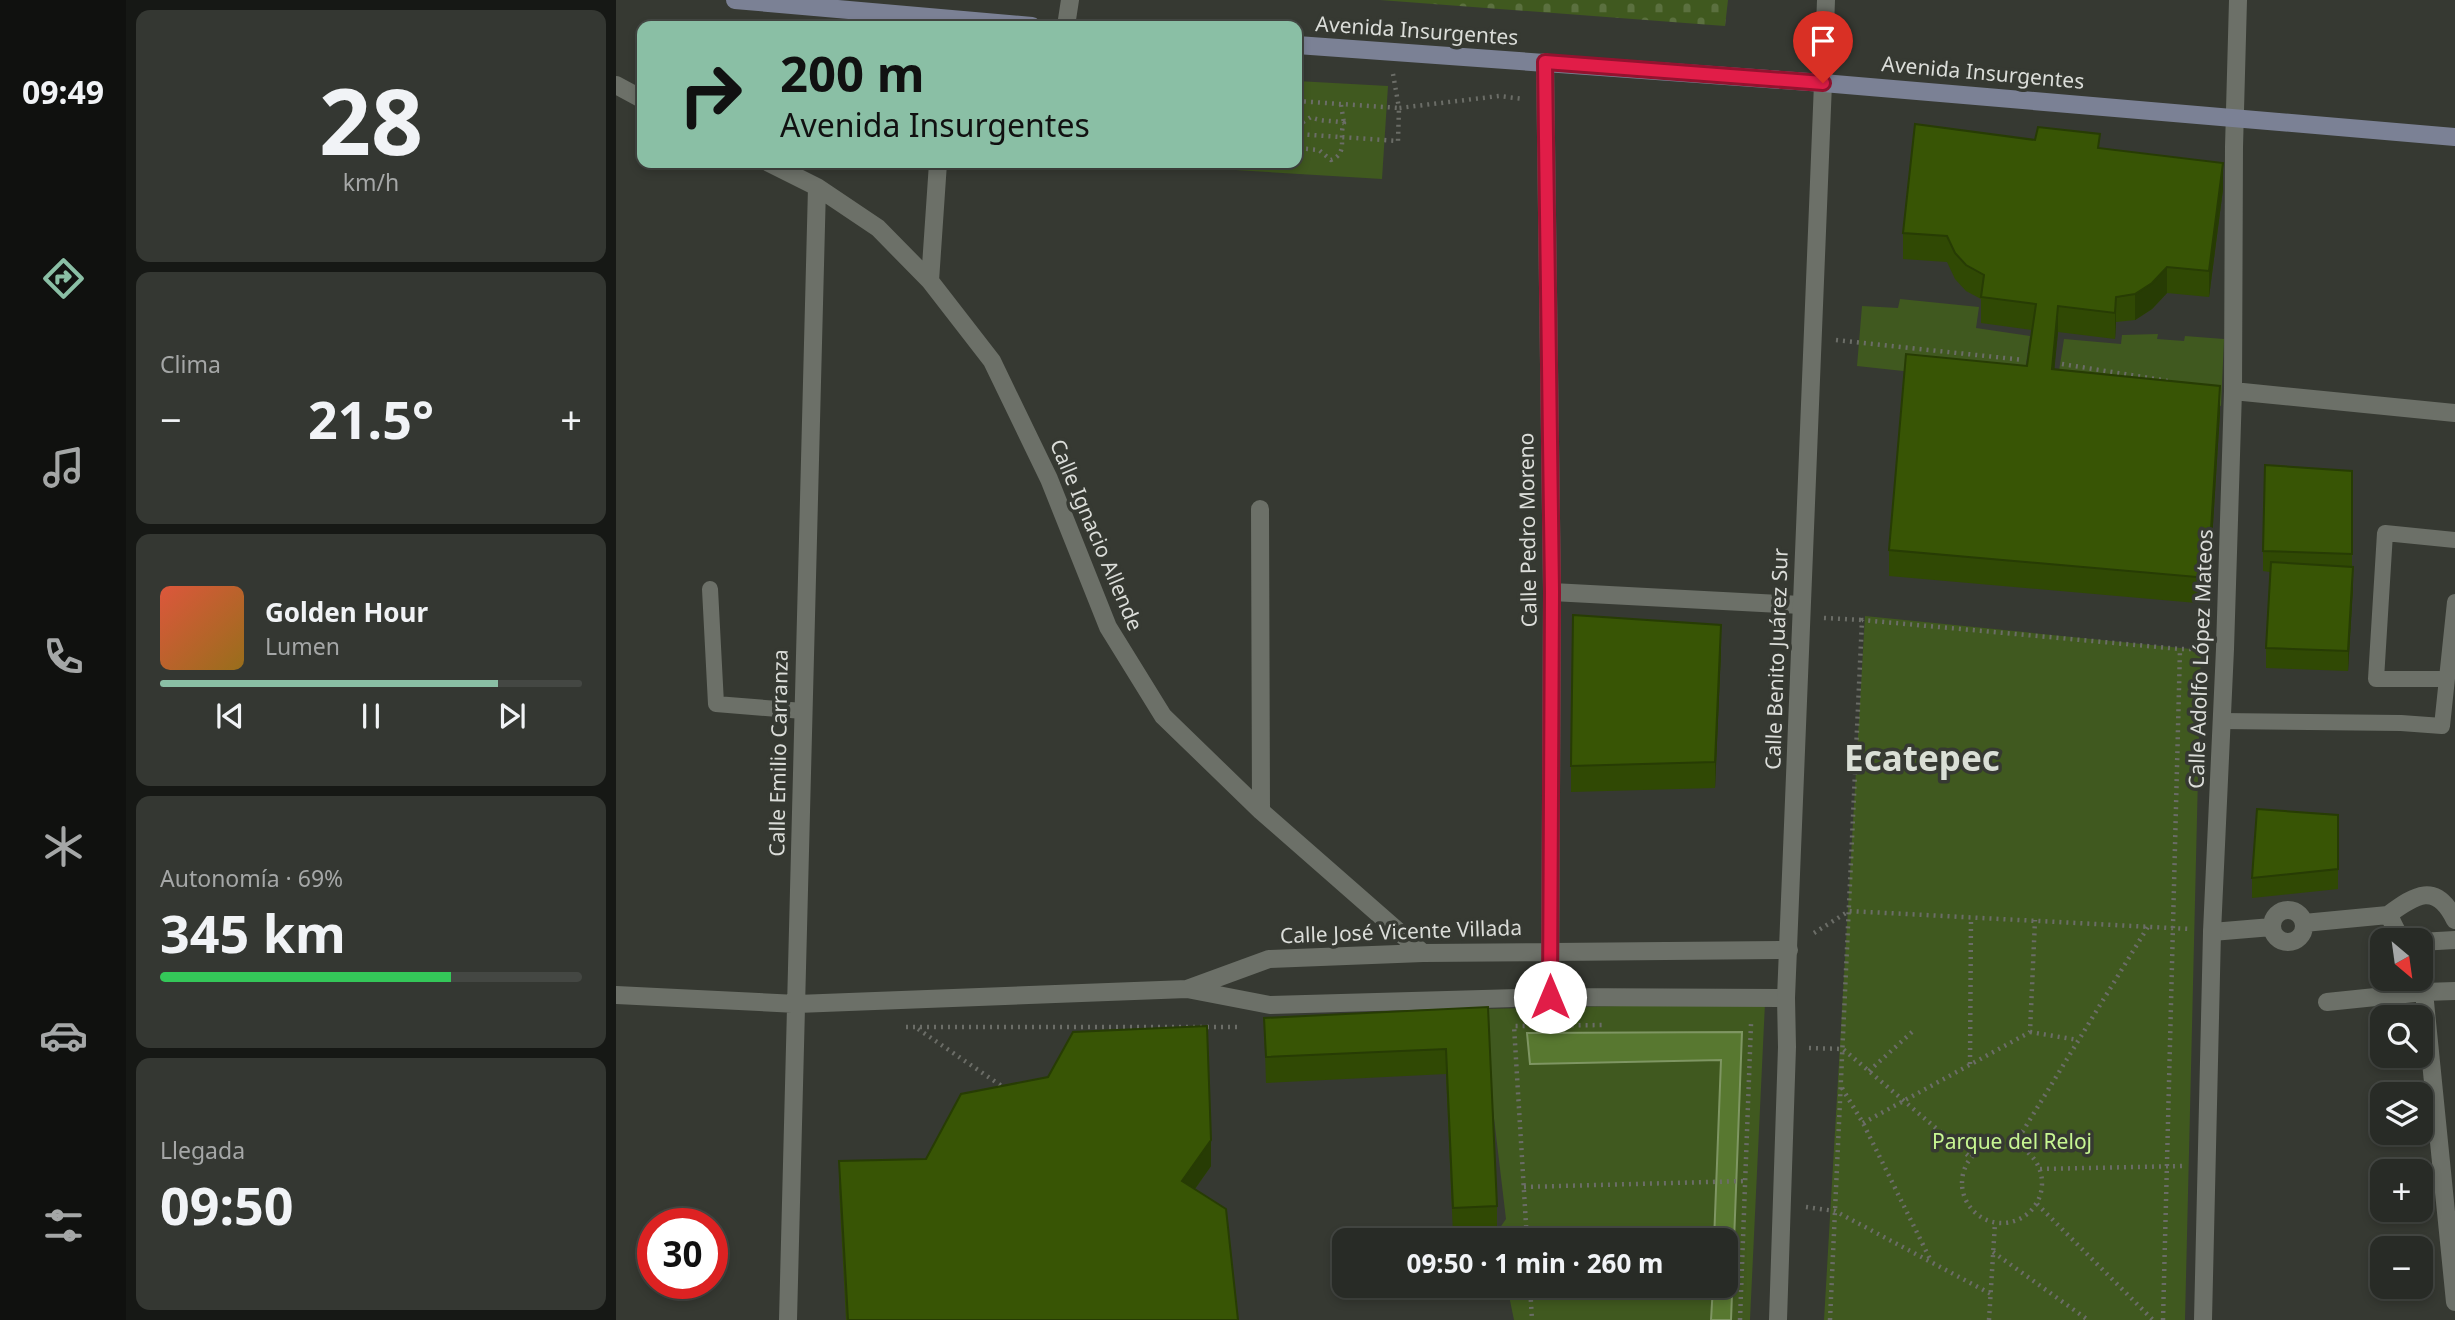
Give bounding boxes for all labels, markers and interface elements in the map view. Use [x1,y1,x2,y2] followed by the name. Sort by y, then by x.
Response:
[1315,9,1519,51] street label: Avenida Insurgentes
[1793,11,1853,83] pin
[1804,22,1842,60] icon: arrive
[780,40,925,106] text: 200 m
[665,49,756,140] icon: right
[1881,49,2086,95] street label: Avenida Insurgentes
[319,58,423,182] text: 28
[22,70,104,113] text: 09:49
[780,103,1090,146] text: Avenida Insurgentes
[343,166,399,198] text: km/h
[39,254,88,303] icon: directions
[160,348,221,380] text: Clima
[308,383,434,454] text: 21.5°
[160,393,182,445] text: −
[560,393,582,445] text: +
[1511,432,1543,628] street label: Calle Pedro Moreno
[1044,435,1150,635] street label: Calle Ignacio Allende
[39,443,88,492] icon: music
[2181,529,2219,789] street label: Calle Adolfo López Mateos
[1758,547,1794,770] street label: Calle Benito Juárez Sur
[265,594,428,630] text: Golden Hour
[265,630,340,662] text: Lumen
[39,632,88,681] icon: phone
[762,649,794,857] street label: Calle Emilio Carranza
[211,697,249,735] icon: previous
[352,697,390,735] icon: pause
[493,697,531,735] icon: next
[1844,734,2000,781] district label: Ecatepec
[39,822,88,871] icon: climate
[160,862,343,894] text: Autonomía · 69%
[160,897,346,968] text: 345 km
[1279,913,1522,949] street label: Calle José Vicente Villada
[2370,928,2432,990] north arrow
[2370,928,2433,1299] map controls
[1513,960,1587,1034] position arrow
[2370,1005,2433,1068] button: search
[39,1011,88,1060] icon: car
[2370,1082,2433,1145] button: layers
[1932,1127,2092,1155] park label: Parque del Reloj
[160,1134,245,1166] text: Llegada
[2370,1159,2433,1222] button: +
[160,1169,294,1240] text: 09:50
[39,1201,88,1250] icon: filters
[637,1208,728,1299] speed limit sign: 30
[2370,1236,2433,1299] button: −
[1407,1245,1663,1281] text: 09:50 · 1 min · 260 m

